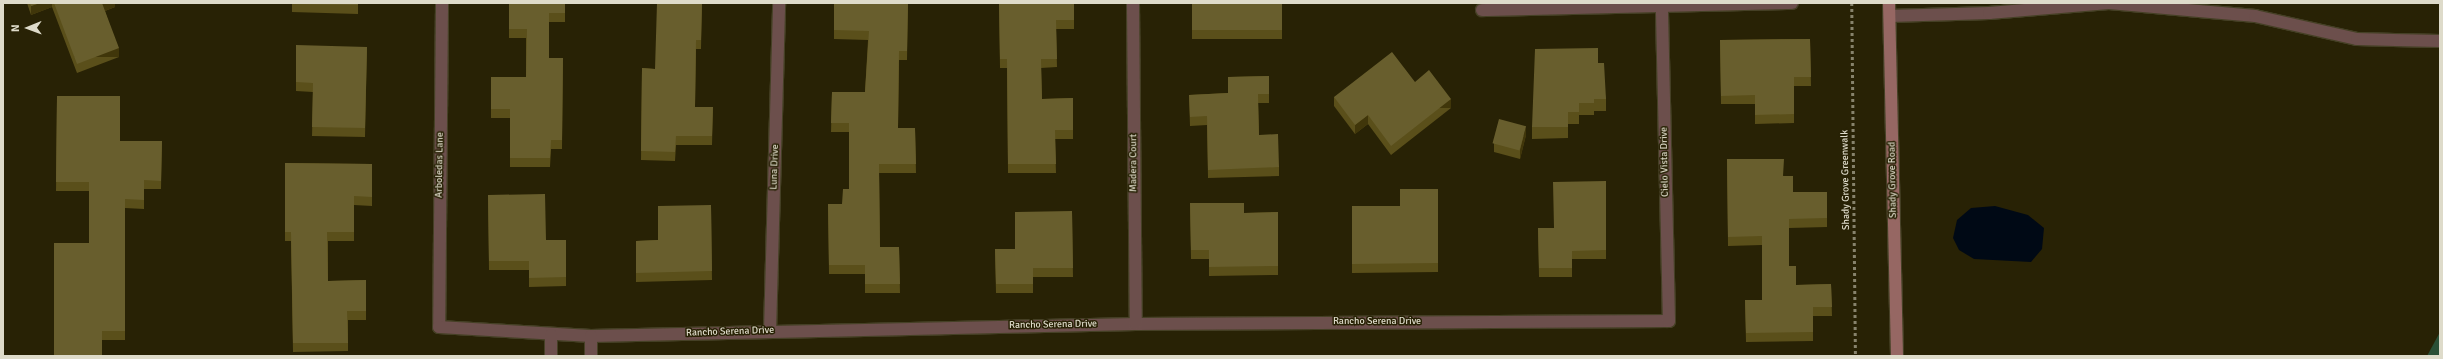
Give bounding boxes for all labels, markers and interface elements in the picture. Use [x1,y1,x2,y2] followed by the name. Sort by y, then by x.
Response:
[8,8,48,48] north arrow
[9,24,22,32] text: N
[1658,127,1672,197] street label: Cielo Vista Drive
[1839,130,1853,230] street label: Shady Grove Greenwalk
[433,132,447,198] street label: Arboledas Lane
[1128,134,1140,192] street label: Madera Court
[1886,142,1900,218] street label: Shady Grove Road
[768,144,782,190] street label: Luna Drive
[1333,316,1421,328] street label: Rancho Serena Drive
[1009,318,1097,332] street label: Rancho Serena Drive
[686,324,774,340] street label: Rancho Serena Drive

